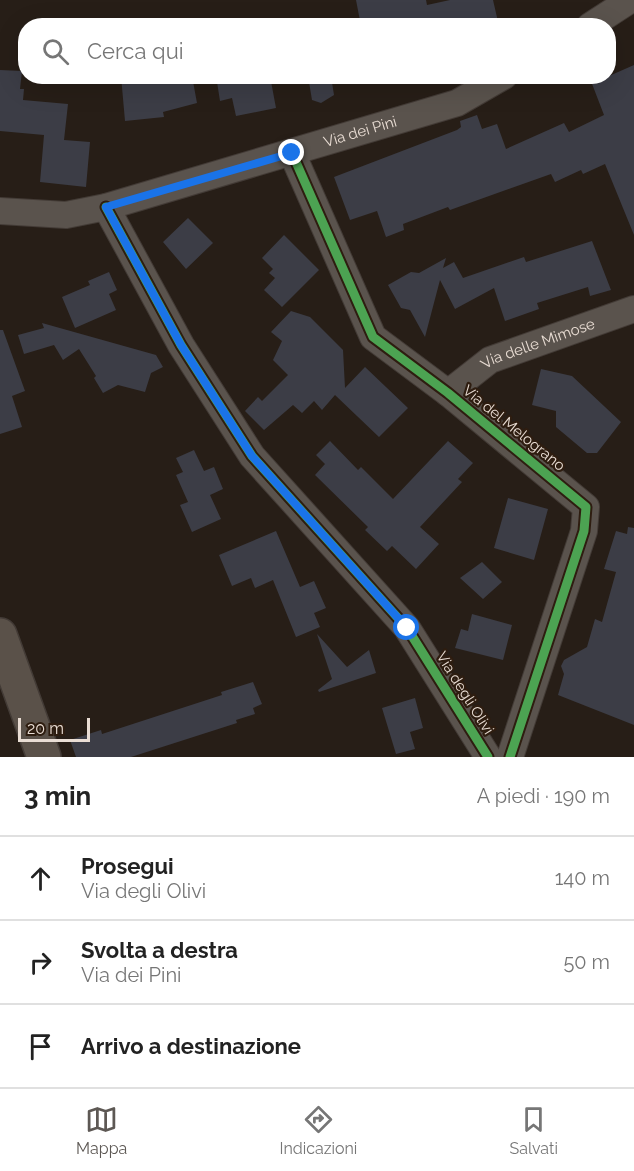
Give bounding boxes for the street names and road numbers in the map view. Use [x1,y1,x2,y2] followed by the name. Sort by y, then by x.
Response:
[321,112,399,151] street label: Via dei Pini
[477,315,597,373] street label: Via delle Mimose
[459,381,569,475] street label: Via del Melograno
[432,648,498,738] street label: Via degli Olivi

